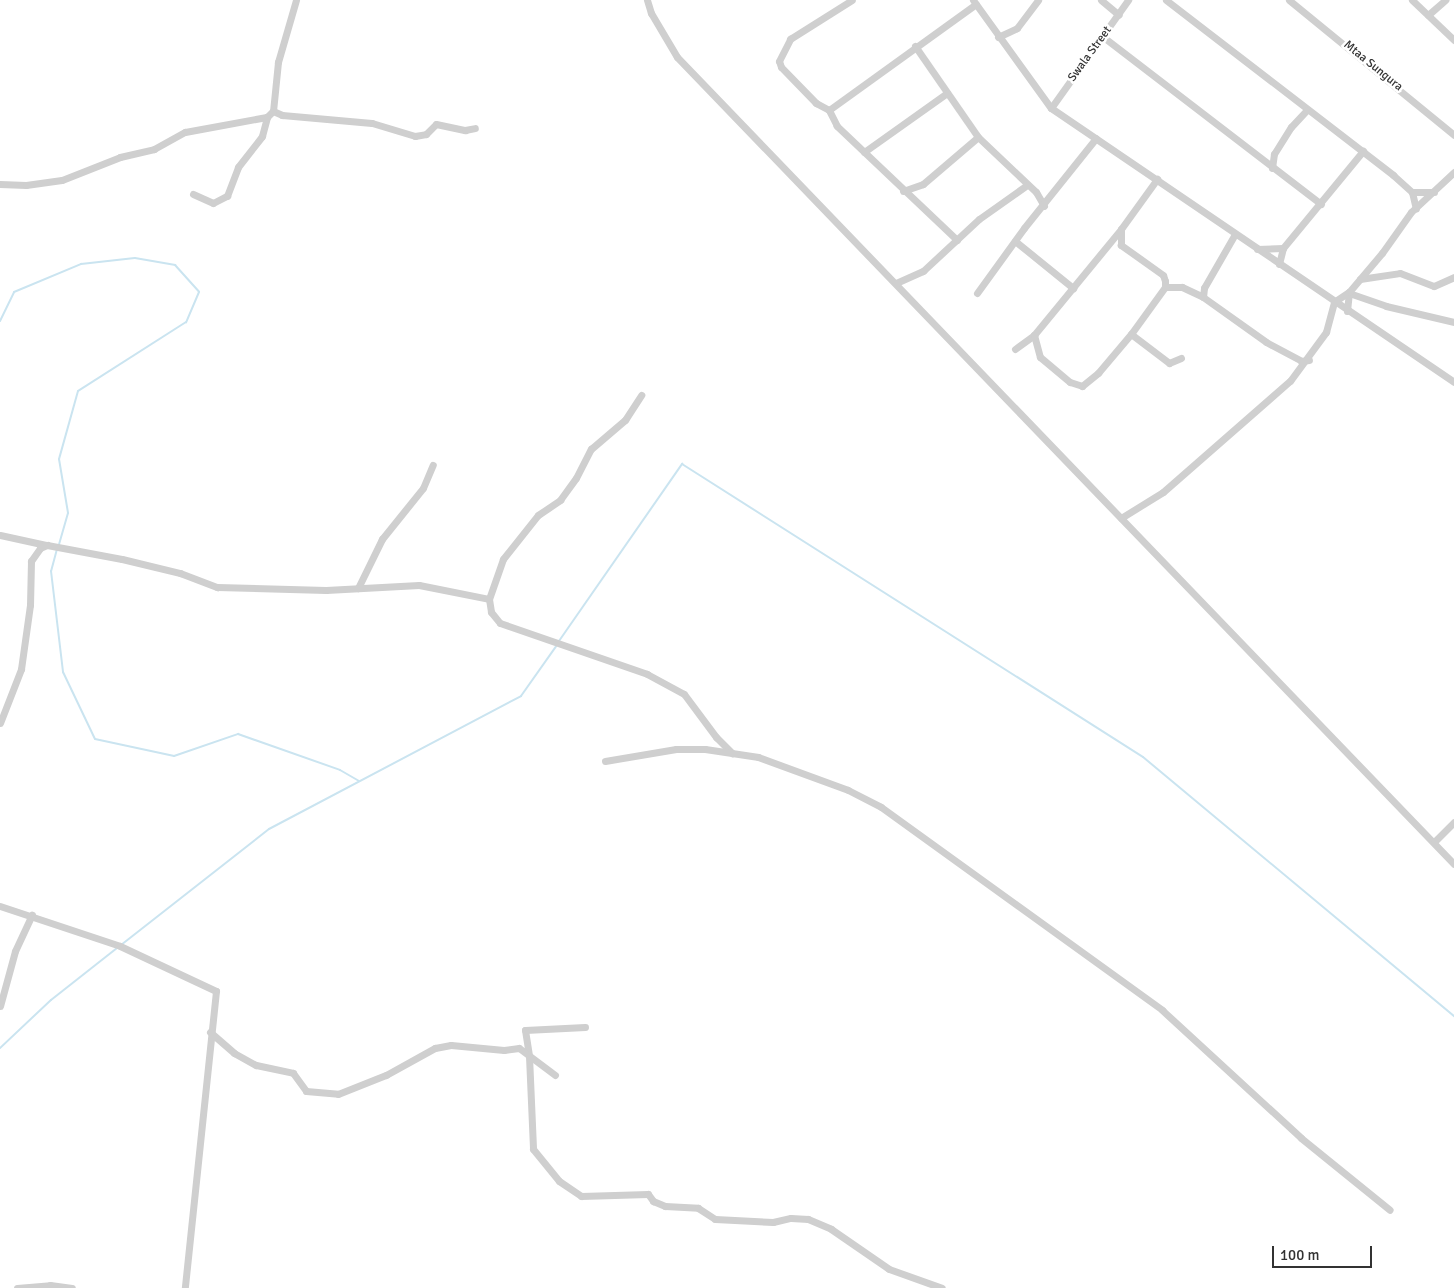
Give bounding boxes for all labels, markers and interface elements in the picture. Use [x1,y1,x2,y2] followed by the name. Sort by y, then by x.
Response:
[1065,24,1115,84] street label: Swala Street
[1341,38,1405,94] street label: Mtaa Sungura
[1274,1236,1374,1268] scale bar
[1280,1246,1320,1264] text: 100 m

